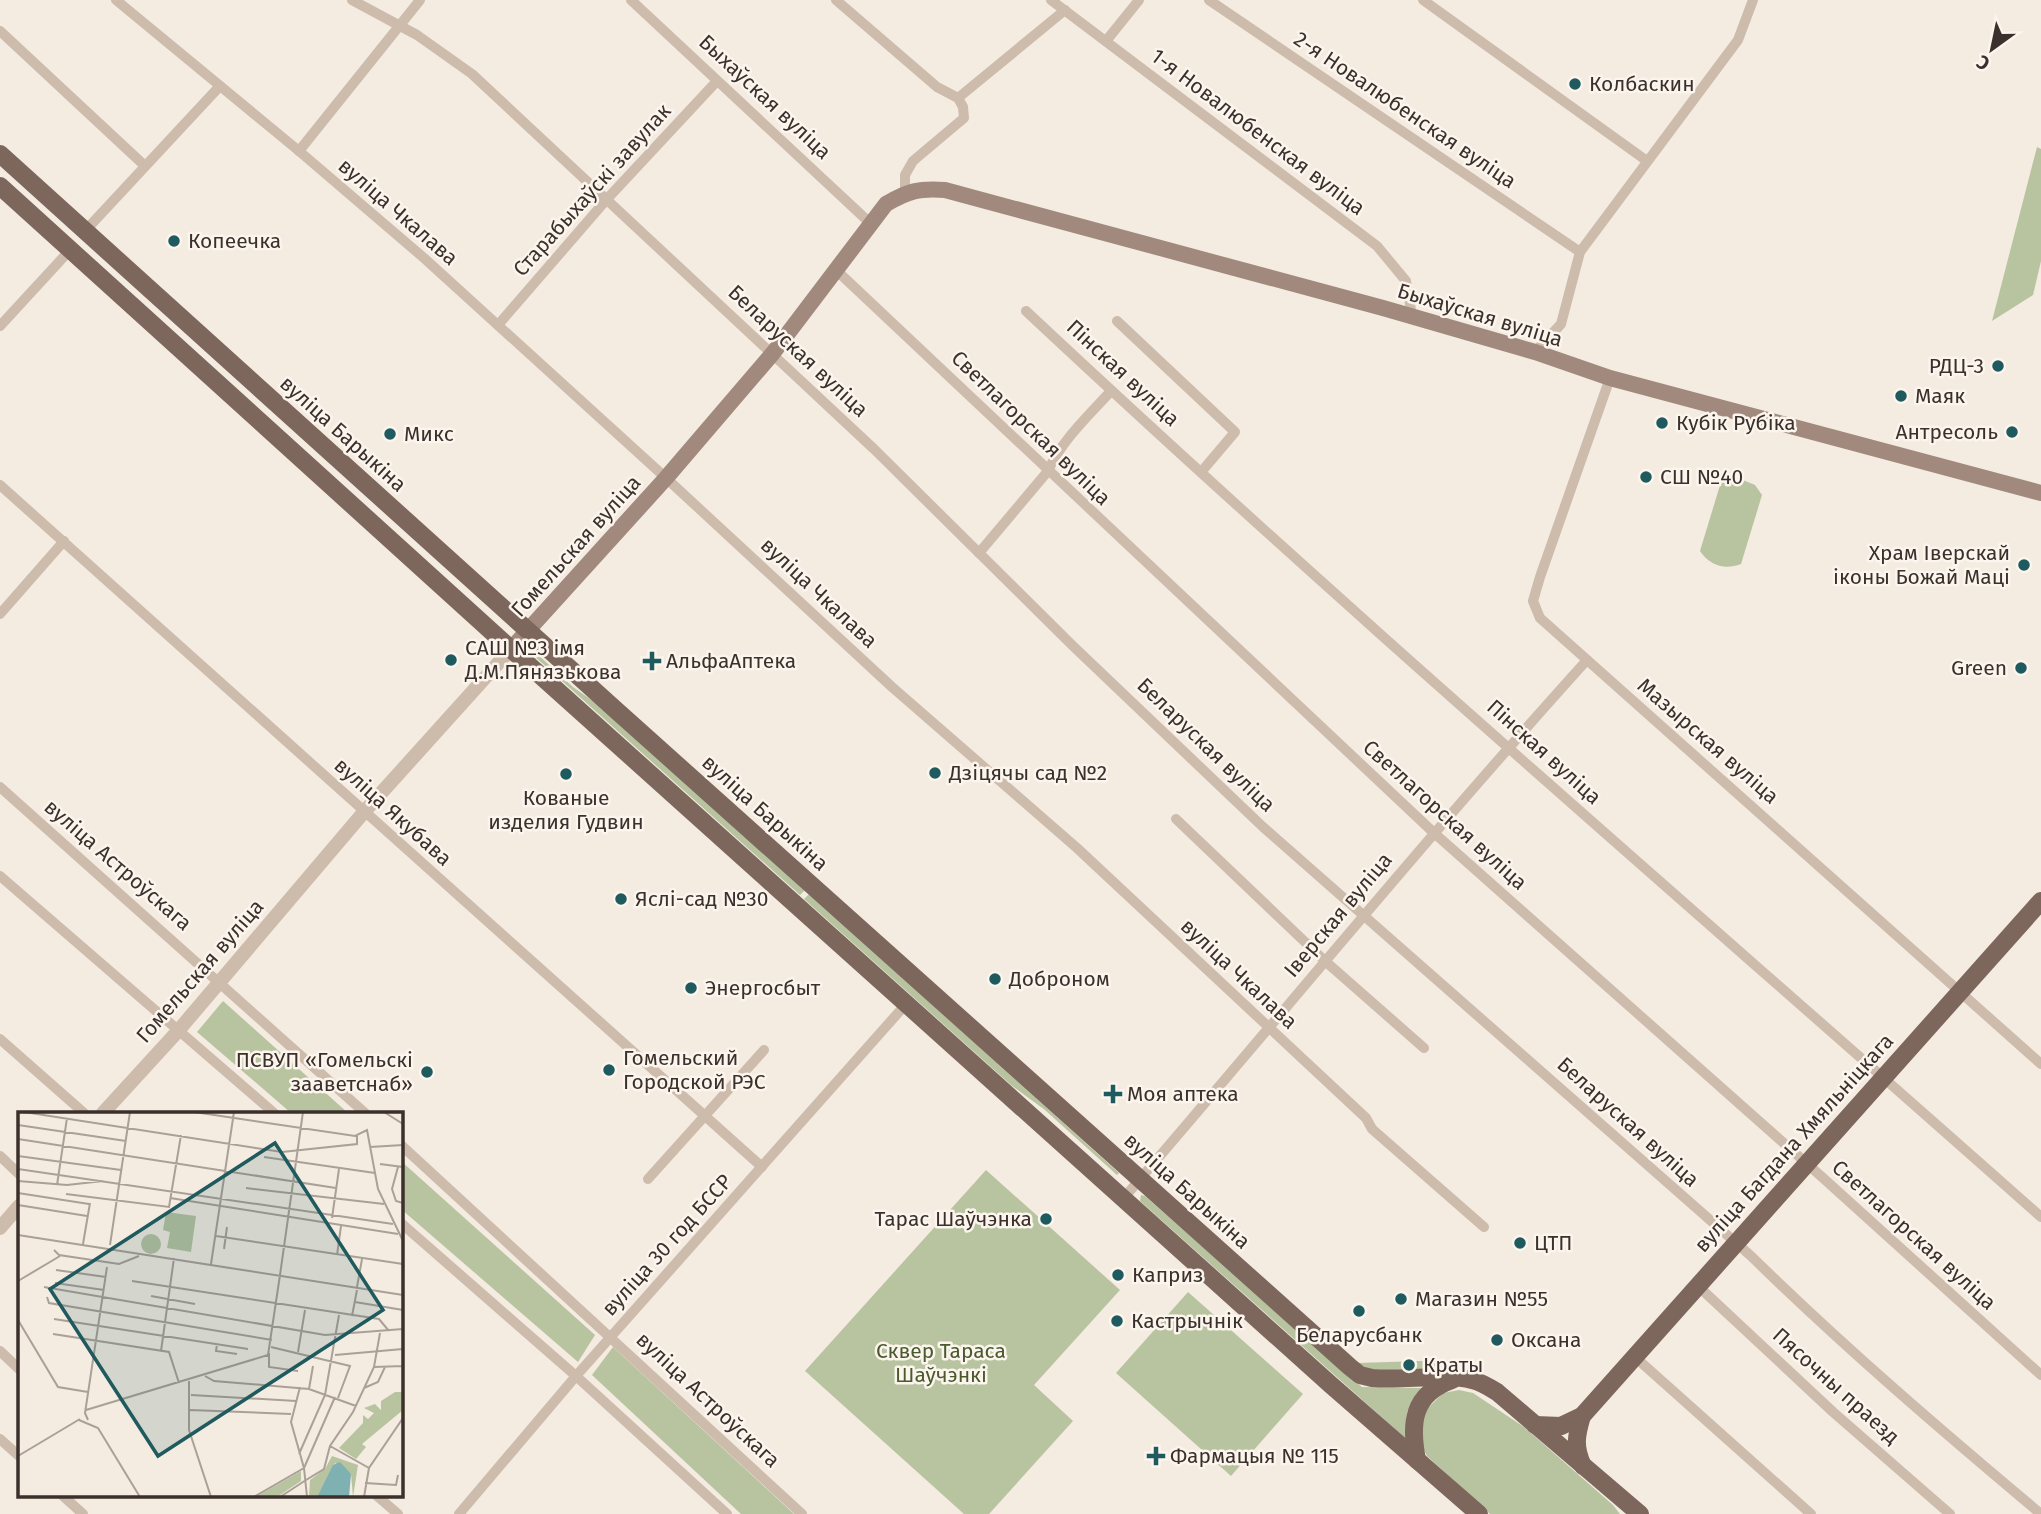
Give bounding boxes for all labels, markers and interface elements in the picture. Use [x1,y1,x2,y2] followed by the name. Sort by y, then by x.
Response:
[1957,14,2027,84] north arrow
[1289,26,1521,194] street label: 2-я Новалюбенская вуліца
[693,29,837,165] street label: Быхаўская вуліца
[1146,43,1370,221] street label: 1-я Новалюбенская вуліца
[1972,50,1994,75] text: С
[1589,71,1695,97] place label: Колбаскин
[1567,76,1583,92] marker: Колбаскин
[508,98,676,282] street label: Старабыхаўскі завулак
[333,153,463,271] street label: вуліца Чкалава
[188,228,281,254] place label: Копеечка
[166,233,182,249] marker: Копеечка
[1394,278,1566,352] street label: Быхаўская вуліца
[723,279,873,423] street label: Беларуская вуліца
[1061,314,1185,432] street label: Пінская вуліца
[946,345,1116,511] street label: Светлагорская вуліца
[1929,353,1984,379] place label: РДЦ-3
[1990,358,2006,374] marker: РДЦ-3
[274,370,412,498] street label: вуліца Барыкіна
[1915,383,1965,409] place label: Маяк
[1893,388,1909,404] marker: Маяк
[1676,410,1796,436] place label: Кубік Рубіка
[1654,415,1670,431] marker: Кубік Рубіка
[1896,419,1998,445] place label: Антресоль
[404,421,454,447] place label: Микс
[2004,424,2020,440] marker: Антресоль
[382,426,398,442] marker: Микс
[1660,464,1743,490] place label: СШ №40
[1638,469,1654,485] marker: СШ №40
[506,470,646,622] street label: Гомельская вуліца
[755,532,883,654] street label: вуліца Чкалава
[1833,540,2010,590] place label: Храм Іверскай іконы Божай Маці
[2016,557,2032,573] marker: Храм Іверскай іконы Божай Маці
[464,635,621,685] place label: САШ №3 імя Д.М.Пянязькова
[666,648,796,674] place label: АльфаАптека
[443,652,459,668] marker: САШ №3 імя Д.М.Пянязькова
[644,653,660,669] marker: АльфаАптека
[1951,655,2007,681] place label: Green
[2013,660,2029,676] marker: Green
[1131,672,1281,818] street label: Беларуская вуліца
[1632,673,1784,809] street label: Мазырская вуліца
[1481,694,1607,810] street label: Пінская вуліца
[1358,734,1532,896] street label: Светлагорская вуліца
[696,749,834,877] street label: вуліца Барыкіна
[329,752,457,872] street label: вуліца Якубава
[948,760,1107,786] place label: Дзіцячы сад №2
[927,765,943,781] marker: Дзіцячы сад №2
[558,766,574,782] marker: Кованые изделия Гудвин
[488,785,644,835] place label: Кованые изделия Гудвин
[39,794,197,936] street label: вуліца Астроўскага
[1278,847,1398,983] street label: Іверская вуліца
[635,886,769,912] place label: Яслі-сад №30
[613,891,629,907] marker: Яслі-сад №30
[131,894,269,1048] street label: Гомельская вуліца
[1175,913,1303,1035] street label: вуліца Чкалава
[1008,966,1110,992] place label: Доброном
[987,971,1003,987] marker: Доброном
[705,975,821,1001] place label: Энергосбыт
[683,980,699,996] marker: Энергосбыт
[1689,1028,1899,1258] street label: вуліца Багдана Хмяльніцкага
[623,1045,766,1095] place label: Гомельский Городской РЭС
[236,1047,413,1097] place label: ПСВУП «Гомельскі зааветснаб»
[1552,1051,1704,1193] street label: Беларуская вуліца
[601,1062,617,1078] marker: Гомельский Городской РЭС
[419,1064,435,1080] marker: ПСВУП «Гомельскі зааветснаб»
[1127,1081,1239,1107] place label: Моя аптека
[1105,1086,1121,1102] marker: Моя аптека
[18,1112,402,1496] inset map
[1118,1127,1256,1255] street label: вуліца Барыкіна
[1827,1154,2001,1316] street label: Светлагорская вуліца
[596,1169,738,1321] street label: вуліца 30 год БССР
[874,1206,1032,1232] place label: Тарас Шаўчэнка
[1038,1211,1054,1227] marker: Тарас Шаўчэнка
[1534,1230,1573,1256] place label: ЦТП
[1512,1235,1528,1251] marker: ЦТП
[1132,1262,1204,1288] place label: Каприз
[1110,1267,1126,1283] marker: Каприз
[1415,1286,1548,1312] place label: Магазин №55
[1393,1291,1409,1307] marker: Магазин №55
[1351,1303,1367,1319] marker: Беларусбанк
[1131,1308,1243,1334] place label: Кастрычнік
[1109,1313,1125,1329] marker: Кастрычнік
[1296,1322,1422,1348] place label: Беларусбанк
[1767,1322,1905,1450] street label: Пясочны праезд
[631,1327,785,1473] street label: вуліца Астроўскага
[1511,1327,1581,1353] place label: Оксана
[1489,1332,1505,1348] marker: Оксана
[876,1338,1006,1388] park label: Сквер Тараса Шаўчэнкі
[1423,1352,1484,1378] place label: Краты
[1401,1357,1417,1373] marker: Краты
[1170,1443,1339,1469] place label: Фармацыя № 115
[1148,1448,1164,1464] marker: Фармацыя № 115

